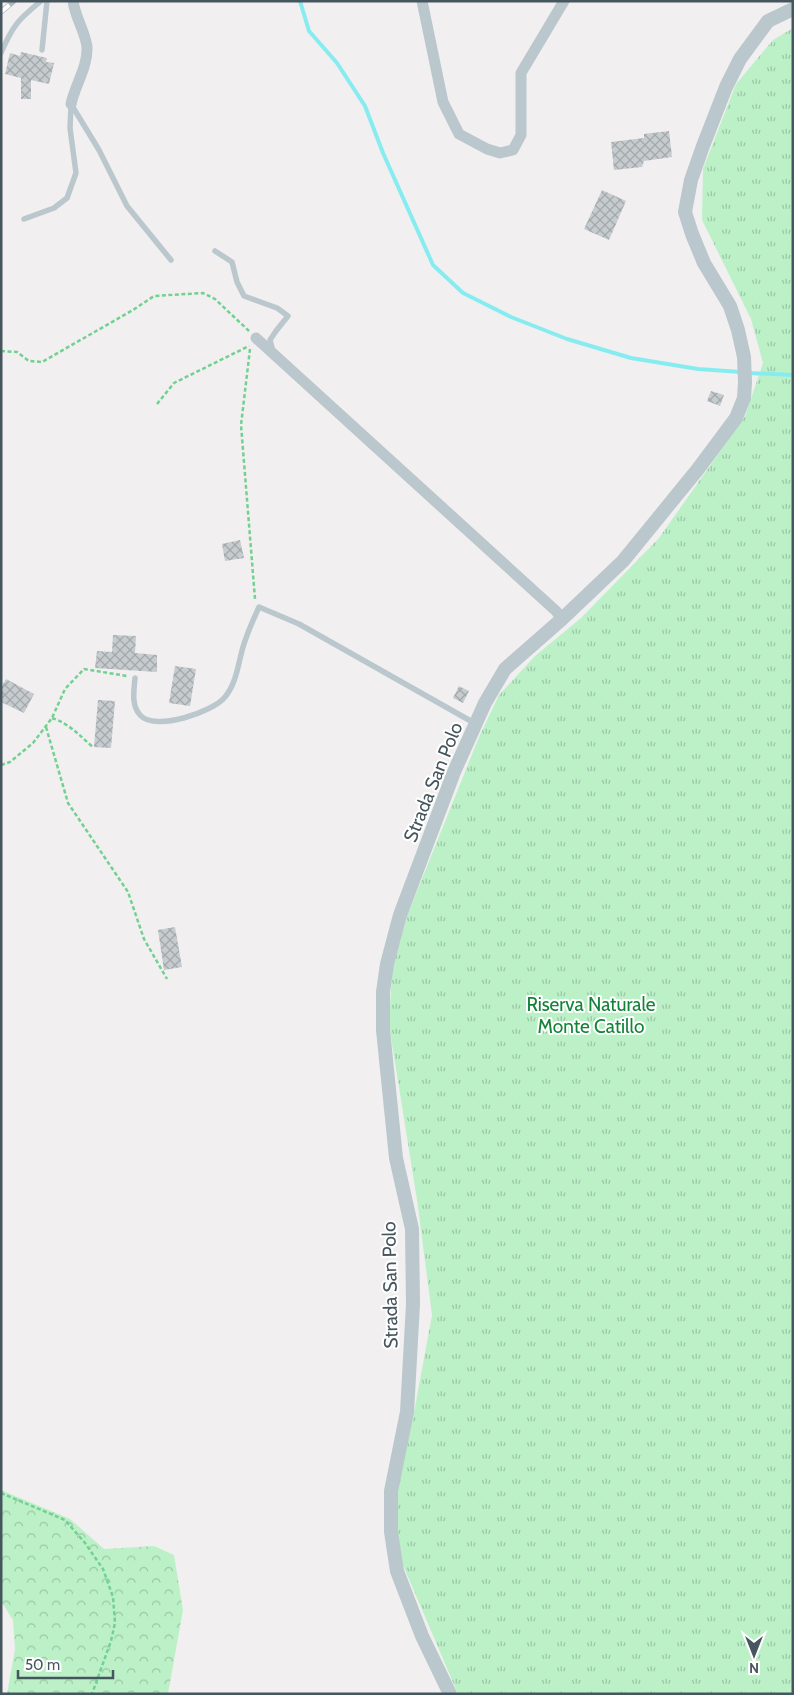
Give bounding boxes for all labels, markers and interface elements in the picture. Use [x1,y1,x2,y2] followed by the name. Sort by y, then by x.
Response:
[399,719,467,845] street label: Strada San Polo
[526,993,656,1038] park label: Riserva Naturale Monte Catillo
[377,1221,403,1349] street label: Strada San Polo
[729,1630,779,1680] north arrow
[18,1648,112,1680] scale bar
[25,1656,60,1674] text: 50 m
[749,1659,759,1677] text: N

